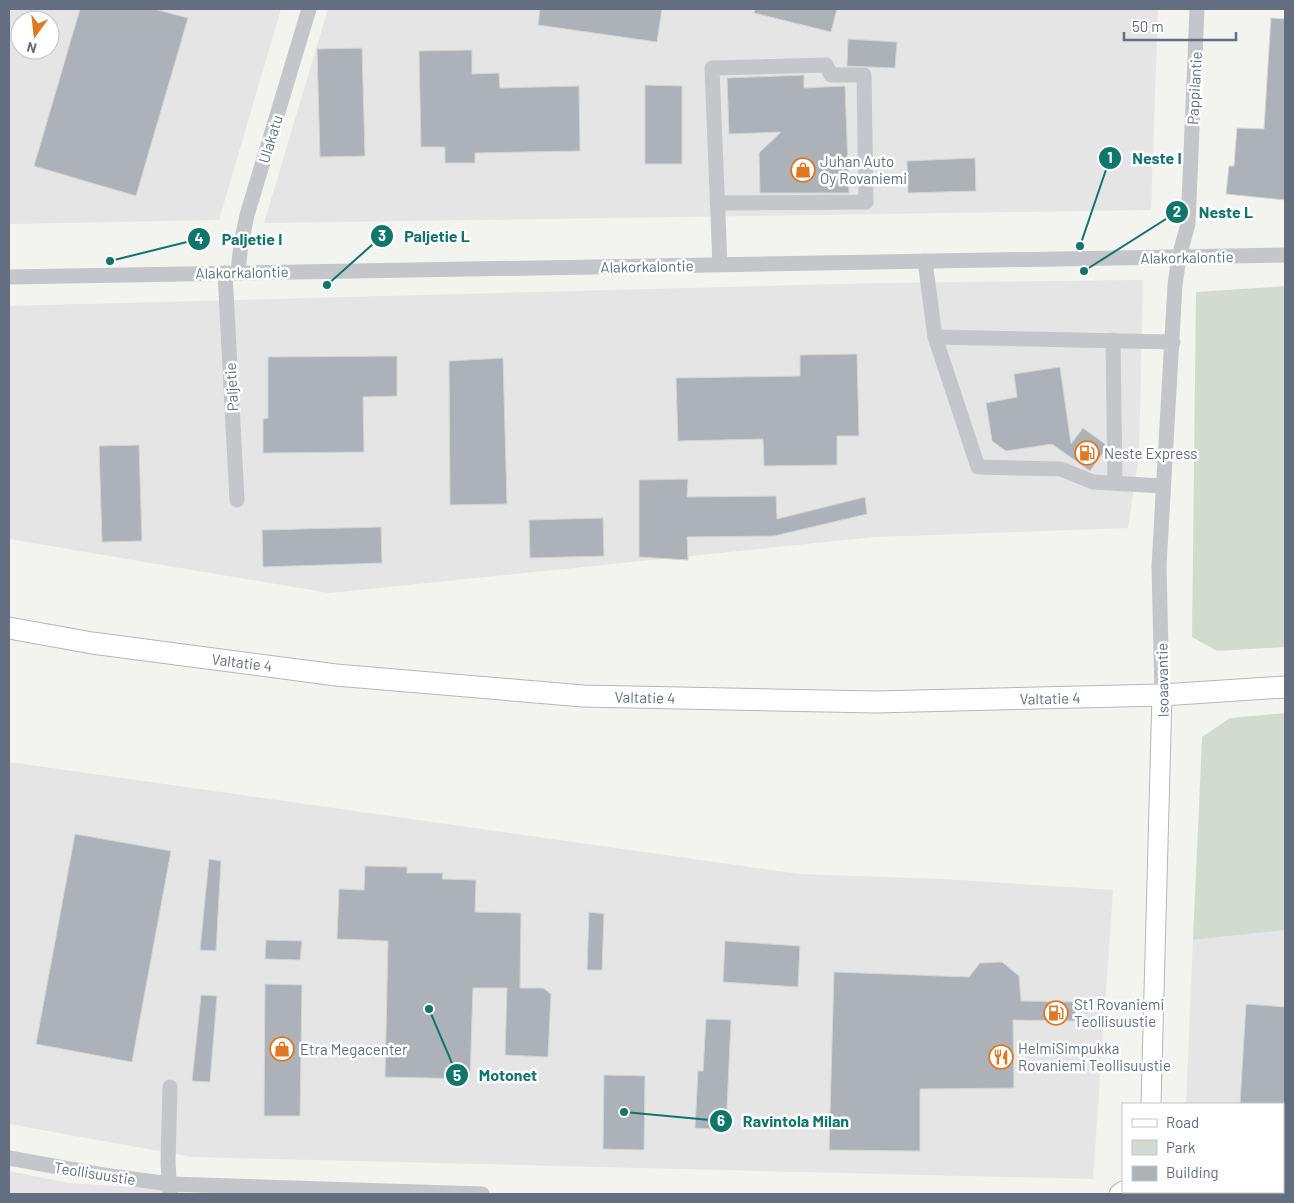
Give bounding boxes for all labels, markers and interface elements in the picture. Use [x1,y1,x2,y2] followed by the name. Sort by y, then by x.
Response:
[10,10,60,60] north arrow
[1124,10,1236,42] scale bar
[1132,17,1164,35] text: 50 m
[25,39,38,57] text: N
[1183,51,1205,125] street label: Pappilantie
[254,113,286,165] street label: Ulakatu
[1097,143,1192,174] callout: Neste I
[1107,148,1113,166] text: 1
[1132,148,1182,167] text: Neste I
[820,152,907,187] place label: Juhan Auto Oy Rovaniemi
[790,157,816,183] shop icon: Juhan Auto Oy Rovaniemi
[1164,196,1263,227] callout: Neste L
[1173,202,1181,220] text: 2
[1199,202,1253,221] text: Neste L
[369,221,480,252] callout: Paljetie L
[186,224,292,255] callout: Paljetie I
[378,226,386,244] text: 3
[404,226,470,245] text: Paljetie L
[194,229,204,247] text: 4
[222,229,282,248] text: Paljetie I
[1140,247,1234,267] street label: Alakorkalontie
[600,256,694,276] street label: Alakorkalontie
[195,262,289,282] street label: Alakorkalontie
[221,362,241,412] street label: Paljetie
[1074,440,1100,466] fuel station icon: Neste Express
[1104,444,1197,462] place label: Neste Express
[1152,643,1172,717] street label: Isoaavantie
[211,649,273,675] street label: Valtatie 4
[614,687,676,707] street label: Valtatie 4
[1019,688,1081,708] street label: Valtatie 4
[1074,995,1164,1030] place label: St1 Rovaniemi Teollisuustie
[1043,1000,1069,1026] fuel station icon: St1 Rovaniemi Teollisuustie
[269,1036,295,1062] shop icon: Etra Megacenter
[1018,1039,1171,1074] place label: HelmiSimpukka Rovaniemi Teollisuustie
[300,1040,408,1058] place label: Etra Megacenter
[988,1044,1014,1070] restaurant icon: HelmiSimpukka Rovaniemi Teollisuustie
[444,1060,547,1091] callout: Motonet
[479,1065,537,1084] text: Motonet
[453,1066,461,1084] text: 5
[1122,1103,1284,1193] legend
[708,1105,859,1136] callout: Ravintola Milan
[717,1111,725,1129] text: 6
[743,1111,849,1130] text: Ravintola Milan
[1166,1113,1199,1131] text: Road
[1166,1138,1196,1156] text: Park
[53,1158,137,1188] street label: Teollisuustie
[1166,1163,1219,1181] text: Building

